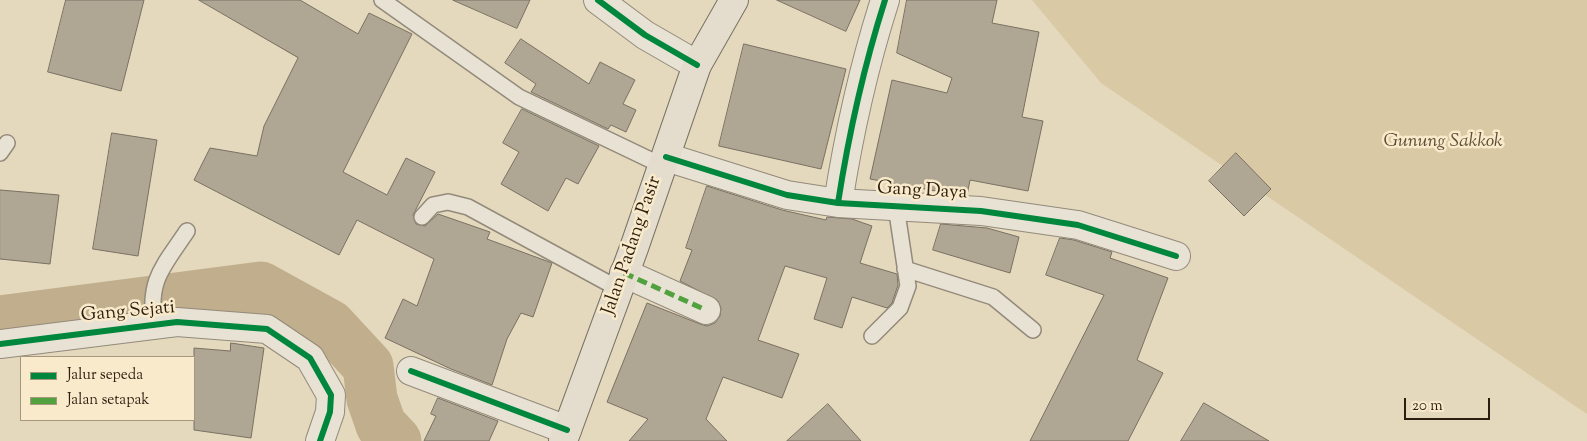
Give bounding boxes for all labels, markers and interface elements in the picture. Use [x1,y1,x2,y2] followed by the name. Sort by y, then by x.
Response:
[1383,132,1503,154] park label: Gunung Sakkok
[599,174,667,318] street label: Jalan Padang Pasir
[876,178,968,206] street label: Gang Daya
[80,298,176,328] street label: Gang Sejati
[20,356,195,421] legend
[67,365,143,386] text: Jalur sepeda
[1407,388,1493,420] scale bar
[67,390,150,411] text: Jalan setapak
[1412,396,1443,417] text: 20 m

